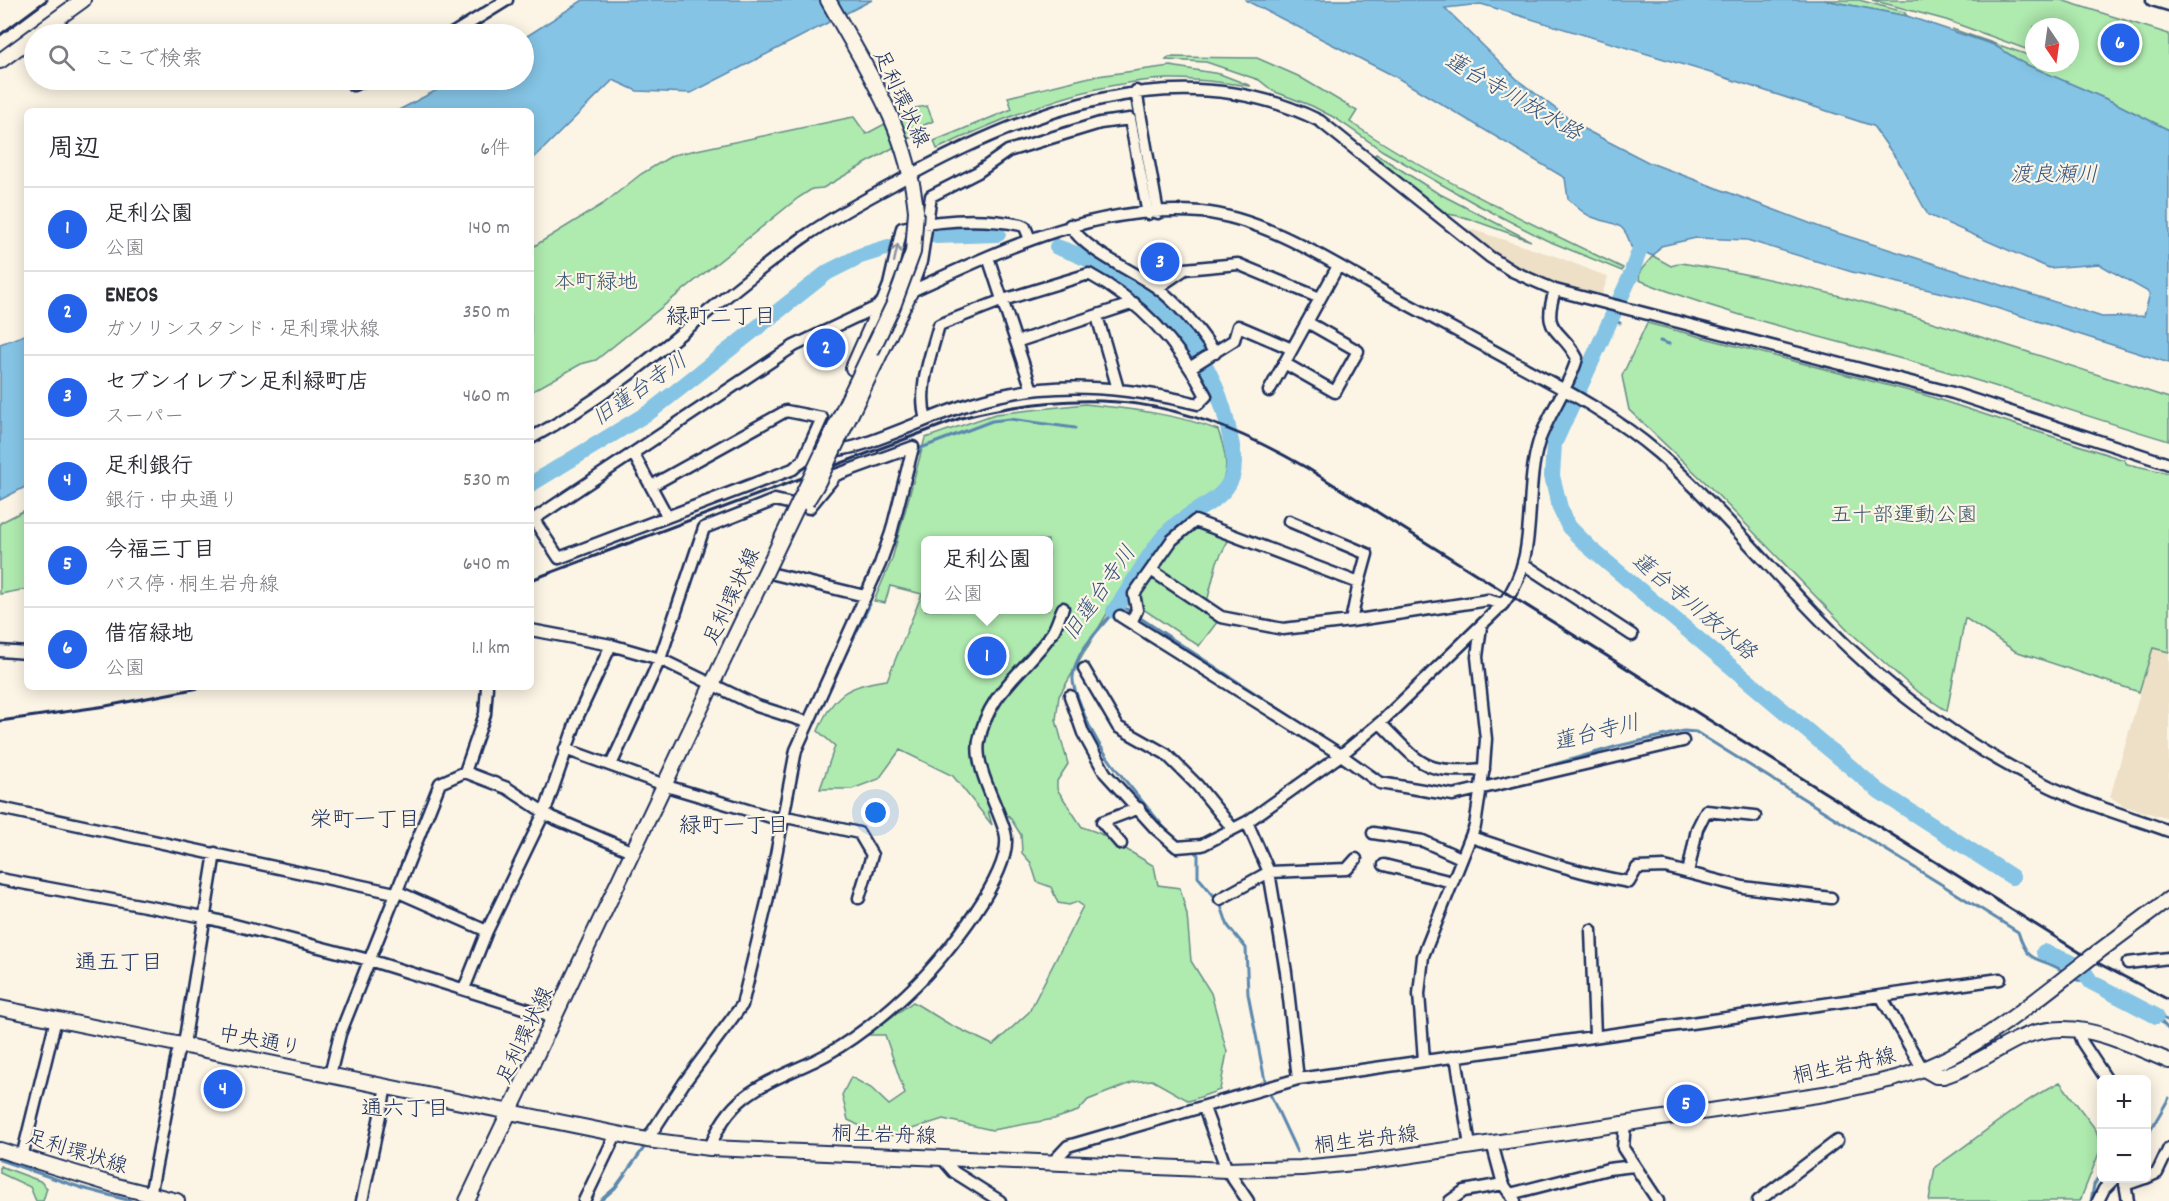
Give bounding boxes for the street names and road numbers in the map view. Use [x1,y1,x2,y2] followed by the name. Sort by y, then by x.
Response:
[863,45,935,153] street label: 足利環状線
[698,543,770,651] street label: 足利環状線
[491,982,563,1090] street label: 足利環状線
[215,1020,304,1066] street label: 中央通り
[1790,1042,1899,1094] street label: 桐生岩舟線
[831,1120,937,1154] street label: 桐生岩舟線
[1312,1121,1420,1163] street label: 桐生岩舟線
[22,1124,131,1184] street label: 足利環状線

